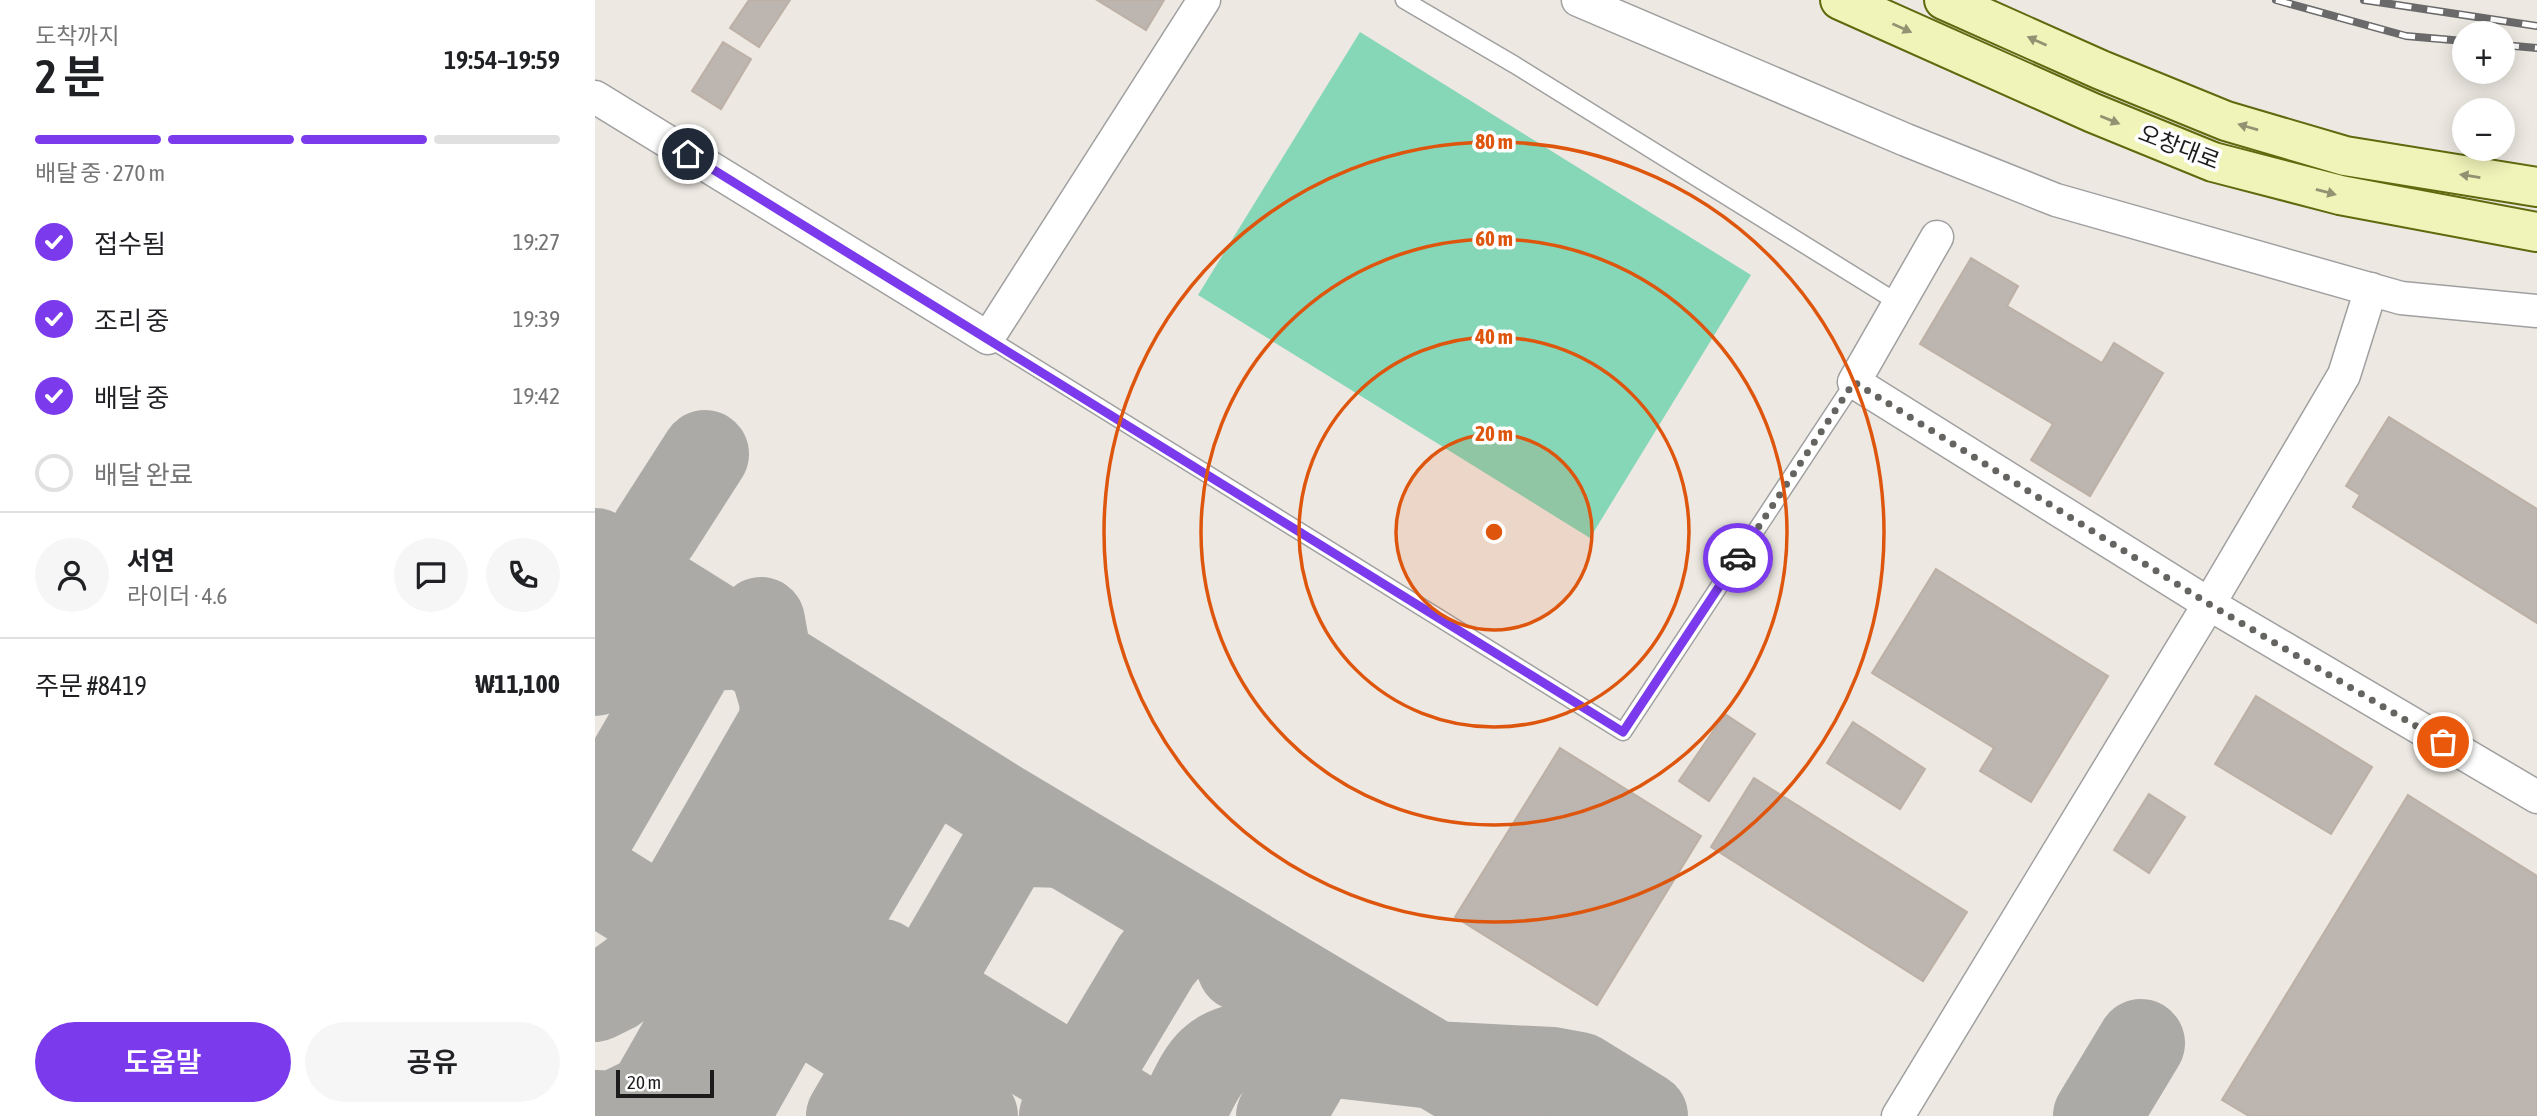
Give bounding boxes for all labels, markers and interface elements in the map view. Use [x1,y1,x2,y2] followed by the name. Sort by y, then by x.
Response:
[2452,21,2515,161] map controls
[2452,21,2515,84] button: +
[1892,22,1912,34] one-way arrow
[35,23,120,49] text: 도착까지
[2027,35,2048,46] one-way arrow
[444,45,560,75] text: 19:54–19:59
[35,50,105,103] text: 2 분
[2452,98,2515,161] button: −
[2100,114,2120,126] one-way arrow
[2135,120,2223,174] street label: 오창대로
[2237,122,2258,132] one-way arrow
[658,124,718,184] pin
[1475,129,1513,153] text: 80 m
[669,135,707,173] icon: home
[35,160,165,186] text: 배달 중 · 270 m
[2459,170,2481,181] one-way arrow
[2315,187,2336,197] one-way arrow
[35,223,73,261] icon: check
[1475,226,1513,250] text: 60 m
[94,229,166,259] text: 접수됨
[513,229,560,255] text: 19:27
[35,300,73,338] icon: check
[94,306,169,336] text: 조리 중
[513,306,560,332] text: 19:39
[1474,324,1513,348] text: 40 m
[35,377,73,415] icon: check
[94,383,169,413] text: 배달 중
[513,383,560,409] text: 19:42
[1475,421,1513,445] text: 20 m
[94,460,193,490] text: 배달 완료
[1482,520,1506,544] centre of rings
[1703,523,1773,593] courier
[35,538,109,612] button: person
[394,538,468,612] button: chat
[486,538,560,612] button: phone
[1719,539,1757,577] icon: car
[127,546,175,576] text: 서연
[127,583,227,609] text: 라이더 · 4.6
[475,669,560,699] text: ₩11,100
[35,671,147,701] text: 주문 #8419
[2413,712,2473,772] pin
[2424,723,2462,761] icon: bag
[35,1022,291,1102] button: 도움말
[305,1022,560,1102] button: 공유
[616,1067,714,1099] scale bar
[627,1071,661,1093] text: 20 m

